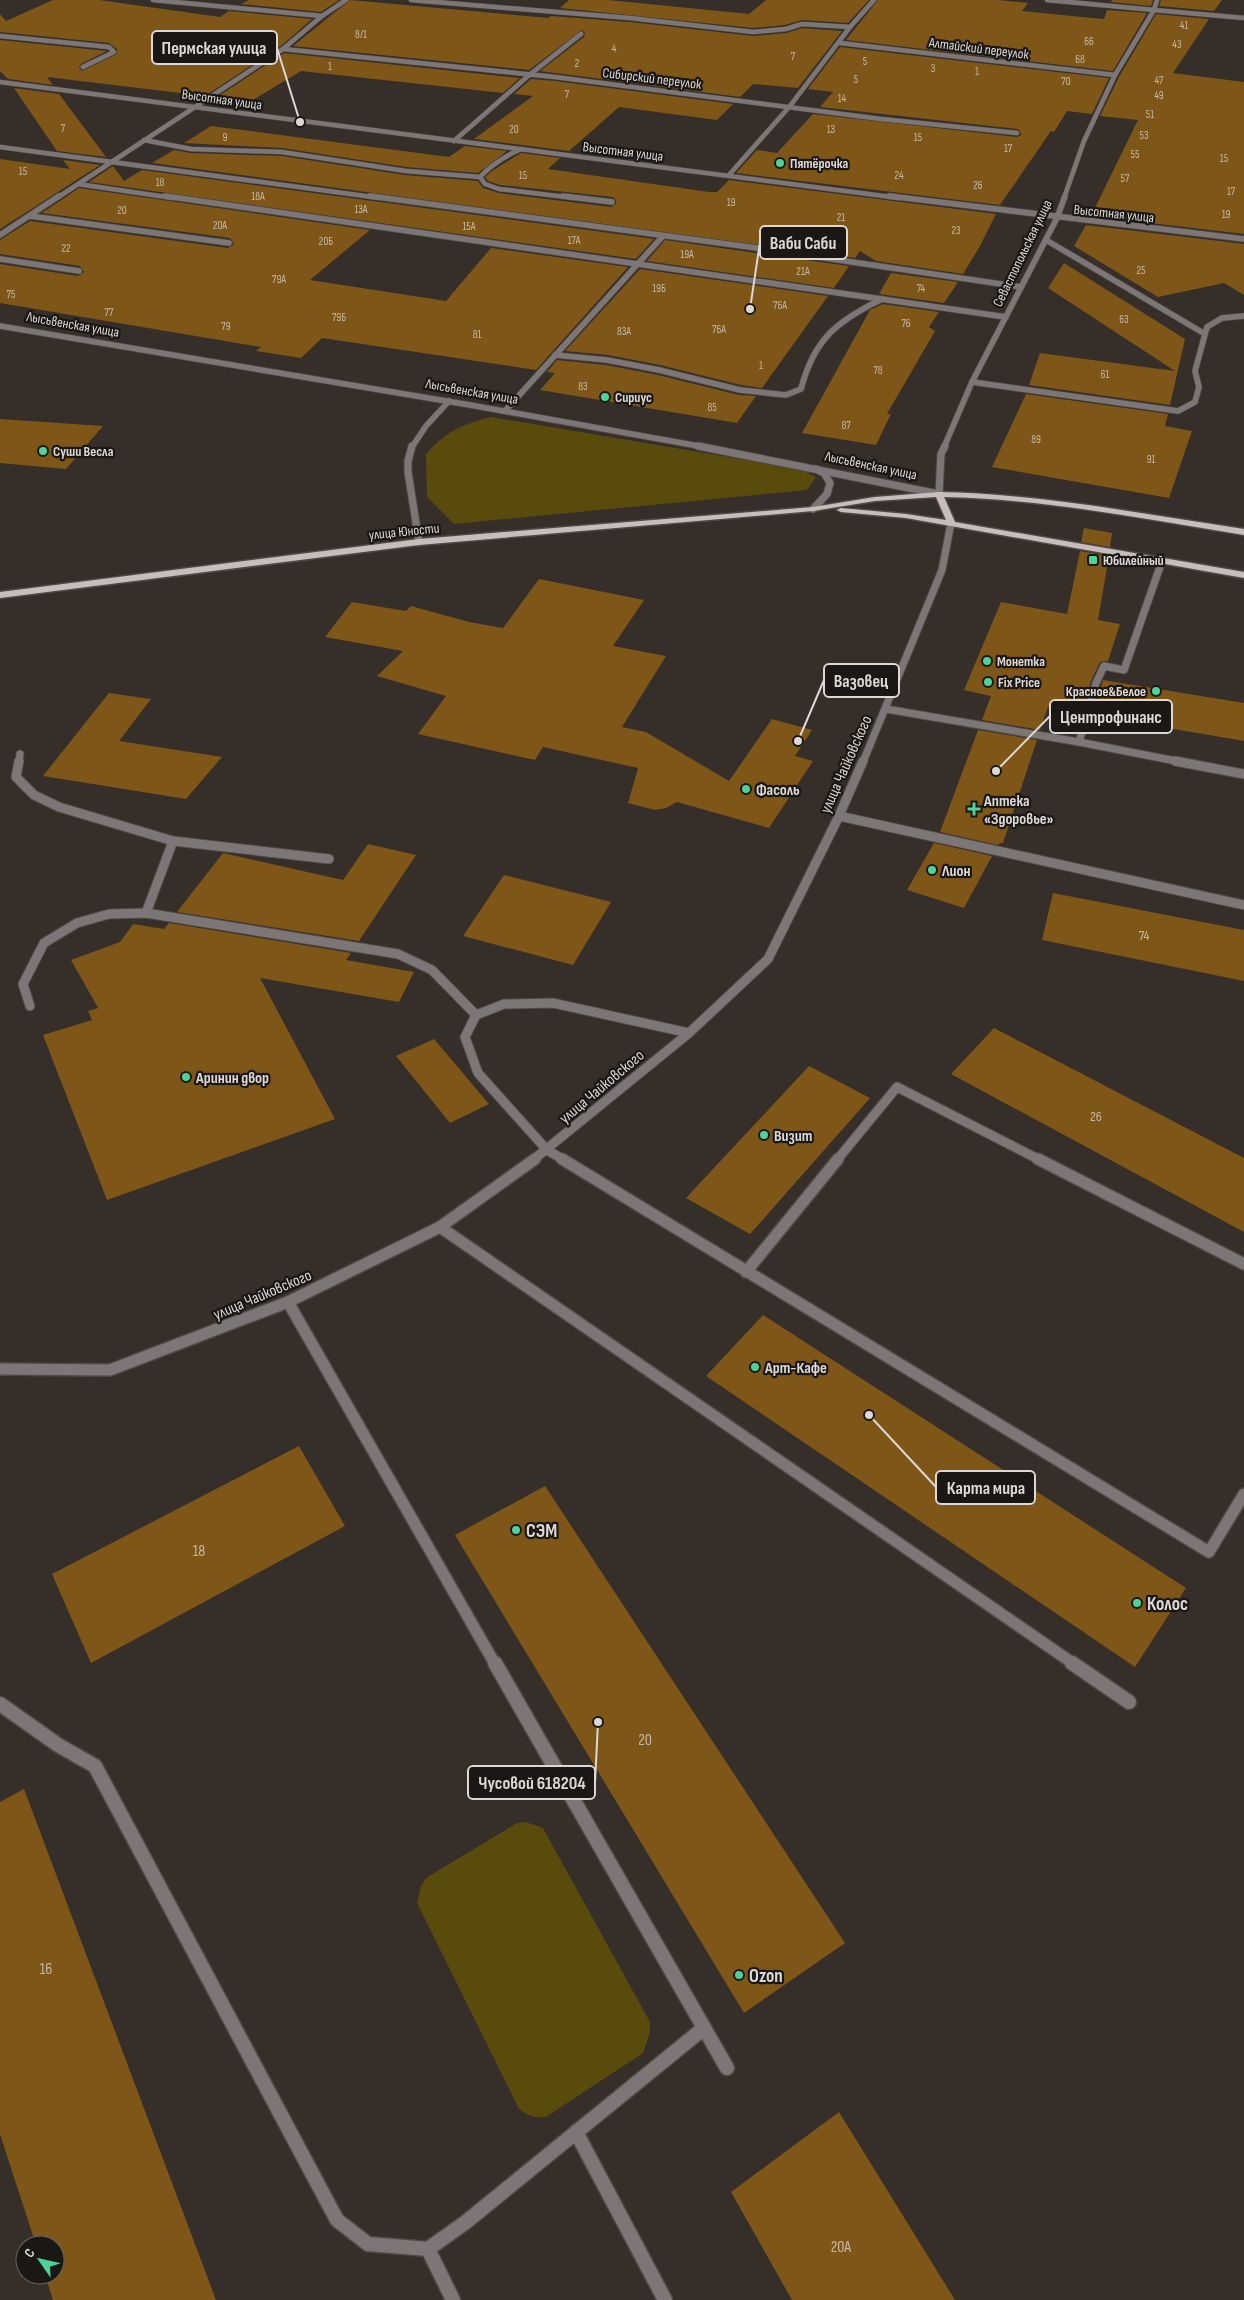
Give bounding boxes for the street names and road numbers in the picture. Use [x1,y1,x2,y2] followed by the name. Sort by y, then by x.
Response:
[927,34,1031,63] street label: Алтайский переулок
[602,64,703,93] street label: Сибирский переулок
[181,85,263,114] street label: Высотная улица
[582,138,664,165] street label: Высотная улица
[989,197,1056,310] street label: Севастопольская улица
[1073,201,1155,226] street label: Высотная улица
[24,308,120,341] street label: Лысьвенская улица
[423,375,519,408] street label: Лысьвенская улица
[822,447,918,484] street label: Лысьвенская улица
[368,519,440,544] street label: улица Юности
[816,713,876,816] street label: улица Чайковского
[556,1046,648,1128] street label: улица Чайковского
[211,1266,315,1325] street label: улица Чайковского

